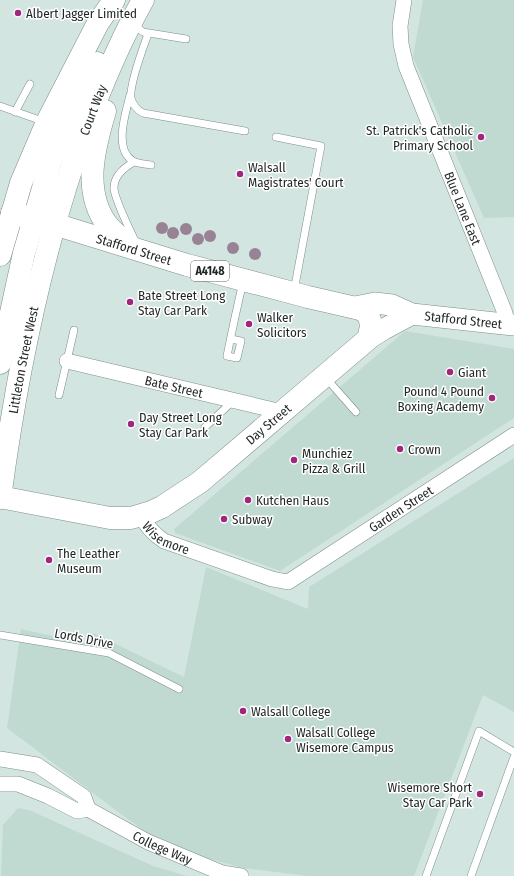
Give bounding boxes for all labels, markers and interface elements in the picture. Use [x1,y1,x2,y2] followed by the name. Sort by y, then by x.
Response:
[26,6,137,21] place label: Albert Jagger Limited
[13,8,23,18] marker: Albert Jagger Limited
[77,82,110,137] street label: Court Way
[366,123,474,153] place label: St. Patrick's Catholic Primary School
[476,132,486,142] marker: St. Patrick's Catholic Primary School
[248,160,344,190] place label: Walsall Magistrates' Court
[235,169,245,179] marker: Walsall Magistrates' Court
[441,170,484,248] street label: Blue Lane East
[94,231,174,268] street label: Stafford Street
[191,261,229,281] road number: A4148
[138,288,226,318] place label: Bate Street Long Stay Car Park
[125,297,135,307] marker: Bate Street Long Stay Car Park
[6,304,42,415] street label: Littleton Street West
[424,308,503,332] street label: Stafford Street
[257,310,307,340] place label: Walker Solicitors
[244,319,254,329] marker: Walker Solicitors
[458,365,487,380] place label: Giant
[445,367,455,377] marker: Giant
[143,373,205,401] street label: Bate Street
[397,384,484,414] place label: Pound 4 Pound Boxing Academy
[487,393,497,403] marker: Pound 4 Pound Boxing Academy
[243,400,295,448] street label: Day Street
[139,410,223,440] place label: Day Street Long Stay Car Park
[126,419,136,429] marker: Day Street Long Stay Car Park
[408,442,441,457] place label: Crown
[395,444,405,454] marker: Crown
[302,446,366,476] place label: Munchiez Pizza & Grill
[289,455,299,465] marker: Munchiez Pizza & Grill
[366,482,437,535] street label: Garden Street
[256,493,329,508] place label: Kutchen Haus
[243,495,253,505] marker: Kutchen Haus
[232,512,273,527] place label: Subway
[219,514,229,524] marker: Subway
[139,519,191,557] street label: Wisemore
[57,546,120,576] place label: The Leather Museum
[44,555,54,565] marker: The Leather Museum
[53,625,115,652] street label: Lords Drive
[251,704,330,719] place label: Walsall College
[238,706,248,716] marker: Walsall College
[296,725,394,755] place label: Walsall College Wisemore Campus
[283,734,293,744] marker: Walsall College Wisemore Campus
[388,780,473,810] place label: Wisemore Short Stay Car Park
[475,789,485,799] marker: Wisemore Short Stay Car Park
[130,828,194,868] street label: College Way

